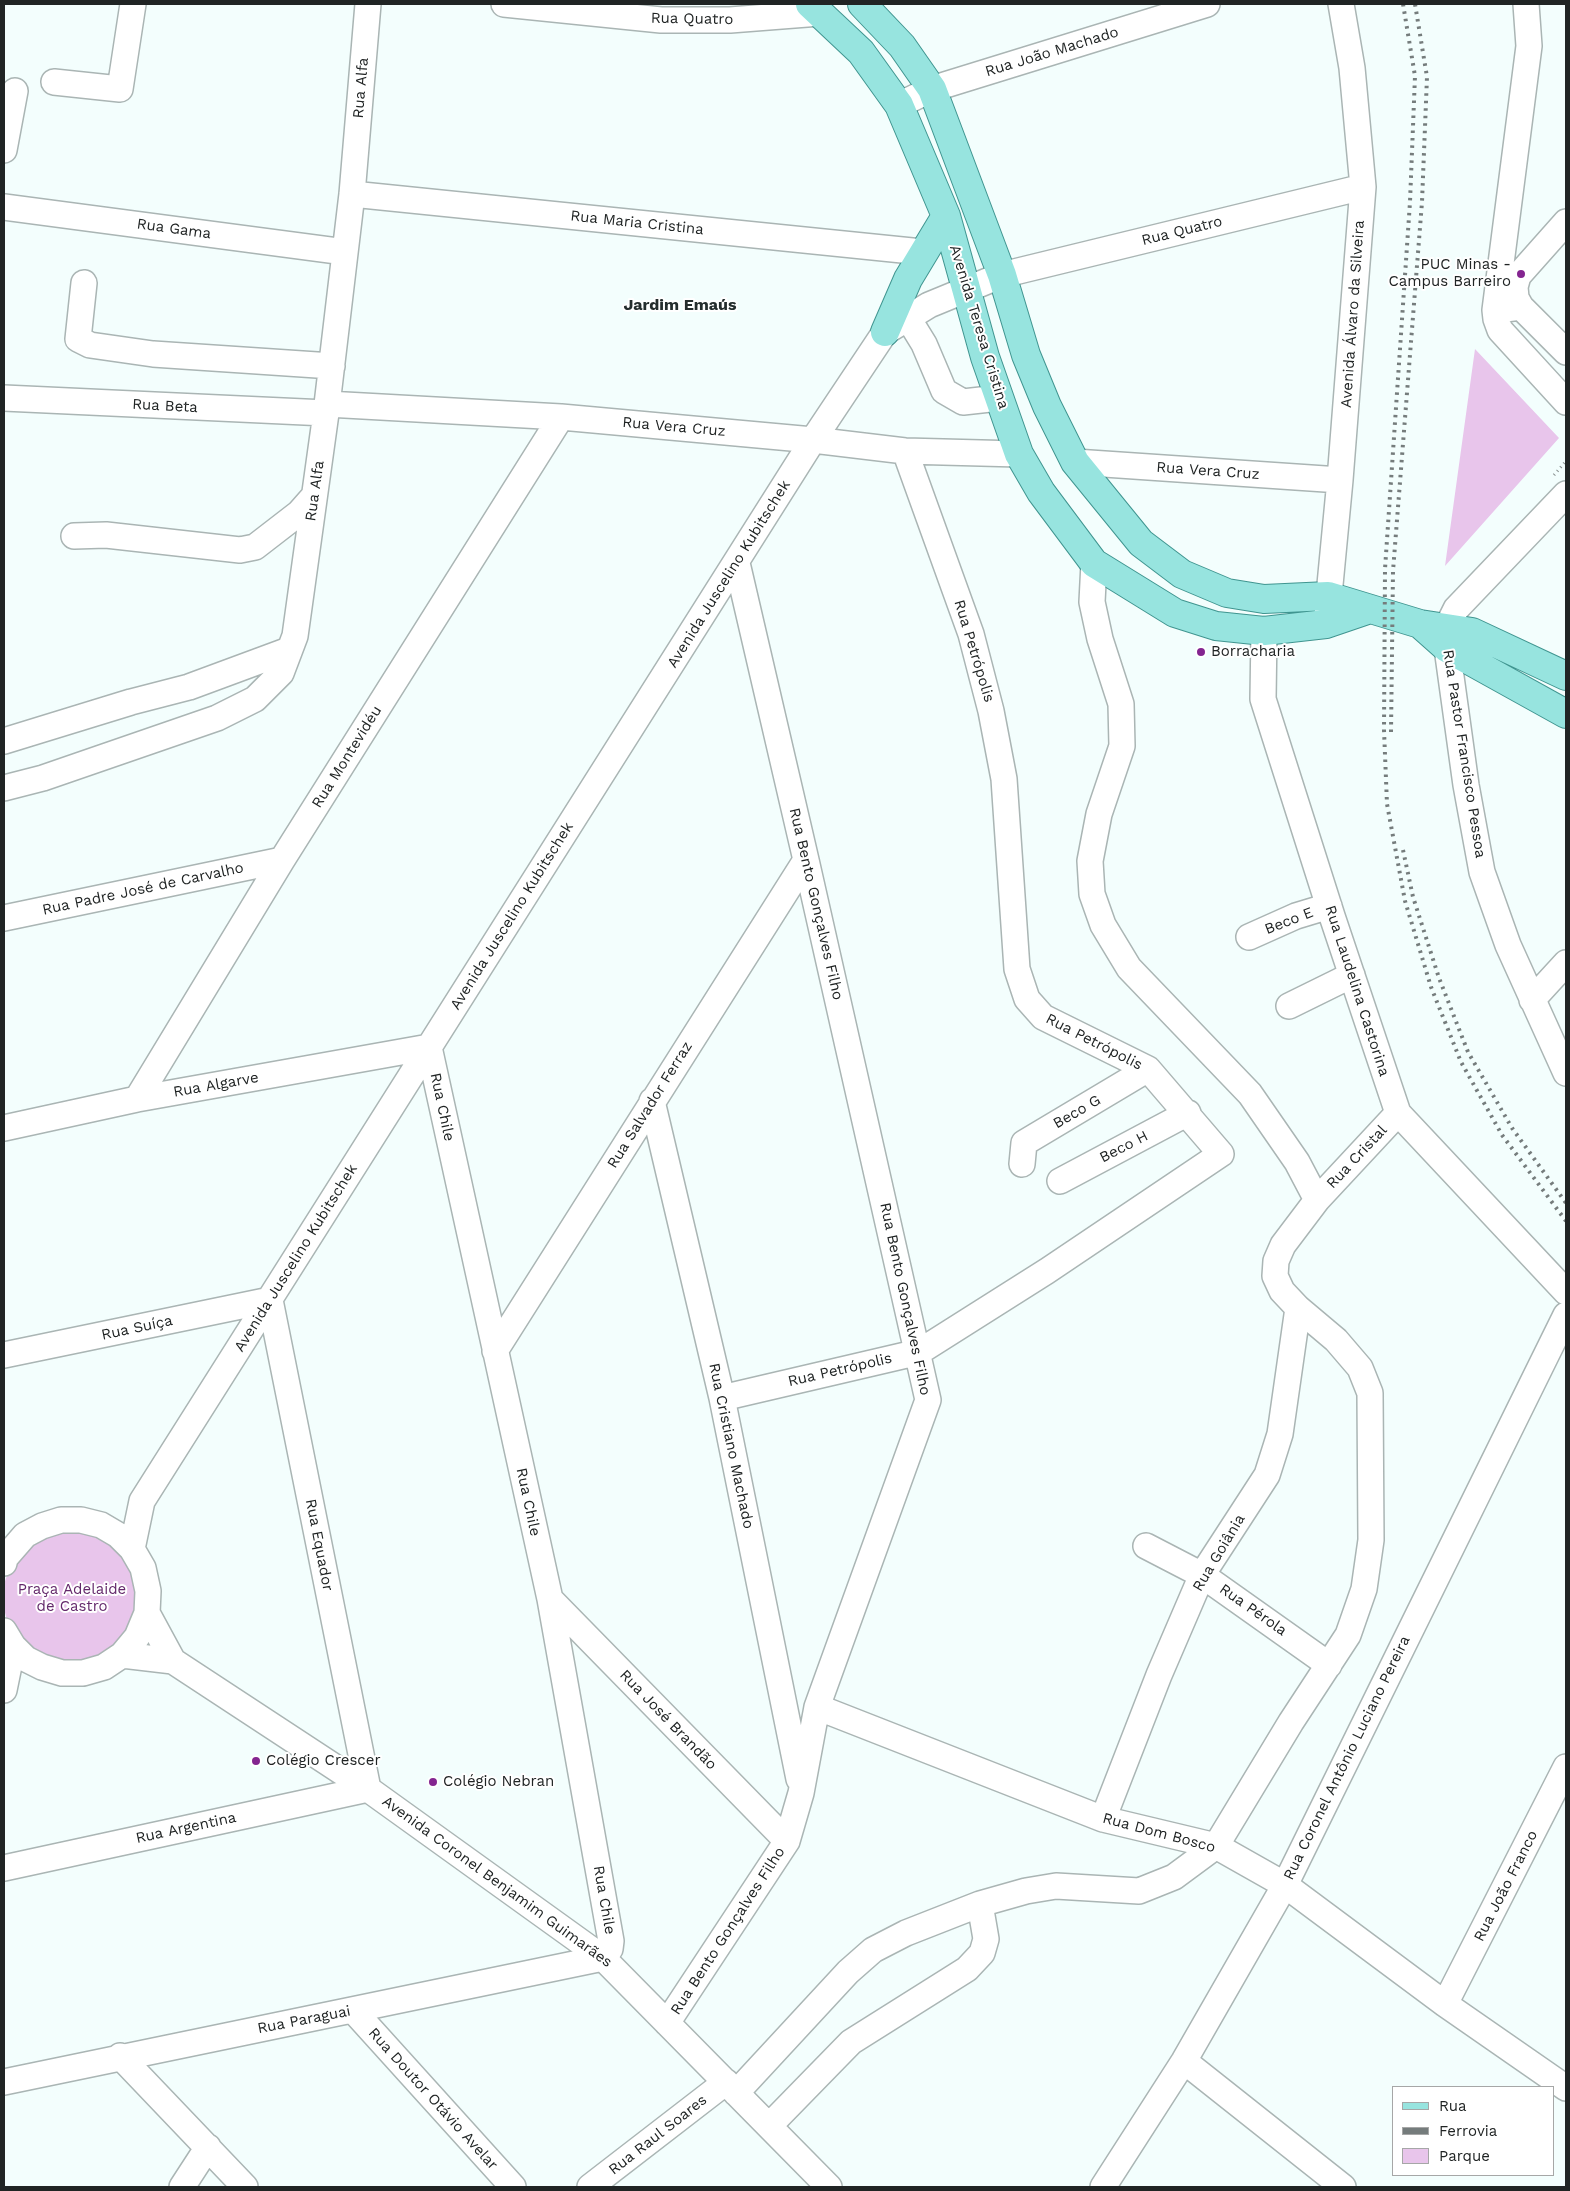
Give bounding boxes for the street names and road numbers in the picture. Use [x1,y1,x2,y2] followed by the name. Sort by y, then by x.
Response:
[651,9,733,29] street label: Rua Quatro
[983,23,1121,81] street label: Rua João Machado
[349,57,373,119] street label: Rua Alfa
[569,207,705,239] street label: Rua Maria Cristina
[1140,212,1224,250] street label: Rua Quatro
[136,215,212,243] street label: Rua Gama
[1337,220,1369,408] street label: Avenida Álvaro da Silveira
[945,243,1013,411] street label: Avenida Teresa Cristina
[132,395,198,417] street label: Rua Beta
[622,414,726,440] street label: Rua Vera Cruz
[1156,458,1260,484] street label: Rua Vera Cruz
[302,459,328,523] street label: Rua Alfa
[664,477,794,671] street label: Avenida Juscelino Kubitschek
[950,598,998,704] street label: Rua Petrópolis
[1439,649,1489,859] street label: Rua Pastor Francisco Pessoa
[308,702,386,812] street label: Rua Montevidéu
[785,806,847,1002] street label: Rua Bento Gonçalves Filho
[447,819,577,1013] street label: Avenida Juscelino Kubitschek
[41,859,245,919] street label: Rua Padre José de Carvalho
[1321,903,1393,1079] street label: Rua Laudelina Castorina
[1262,904,1316,938] street label: Beco E
[1043,1010,1145,1074] street label: Rua Petrópolis
[604,1038,696,1172] street label: Rua Salvador Ferraz
[172,1069,260,1101] street label: Rua Algarve
[426,1071,458,1143] street label: Rua Chile
[1050,1091,1104,1133] street label: Beco G
[1323,1121,1391,1193] street label: Rua Cristal
[1097,1127,1151,1167] street label: Beco H
[231,1161,361,1355] street label: Avenida Juscelino Kubitschek
[876,1201,934,1397] street label: Rua Bento Gonçalves Filho
[100,1312,174,1344] street label: Rua Suíça
[786,1349,894,1391] street label: Rua Petrópolis
[705,1362,757,1530] street label: Rua Cristiano Machado
[512,1466,544,1538] street label: Rua Chile
[301,1497,337,1593] street label: Rua Equador
[1189,1511,1249,1595] street label: Rua Goiânia
[1216,1580,1290,1640] street label: Rua Pérola
[1280,1633,1414,1883] street label: Rua Coronel Antônio Luciano Pereira
[616,1666,720,1774] street label: Rua José Brandão
[379,1793,615,1971] street label: Avenida Coronel Benjamim Guimarães
[134,1809,238,1847] street label: Rua Argentina
[1101,1809,1217,1857] street label: Rua Dom Bosco
[1470,1827,1542,1945] street label: Rua João Franco
[667,1844,789,2018] street label: Rua Bento Gonçalves Filho
[589,1864,619,1936] street label: Rua Chile
[256,2002,352,2038] street label: Rua Paraguai
[364,2024,502,2174] street label: Rua Doutor Otávio Avelar
[605,2091,711,2179] street label: Rua Raul Soares

